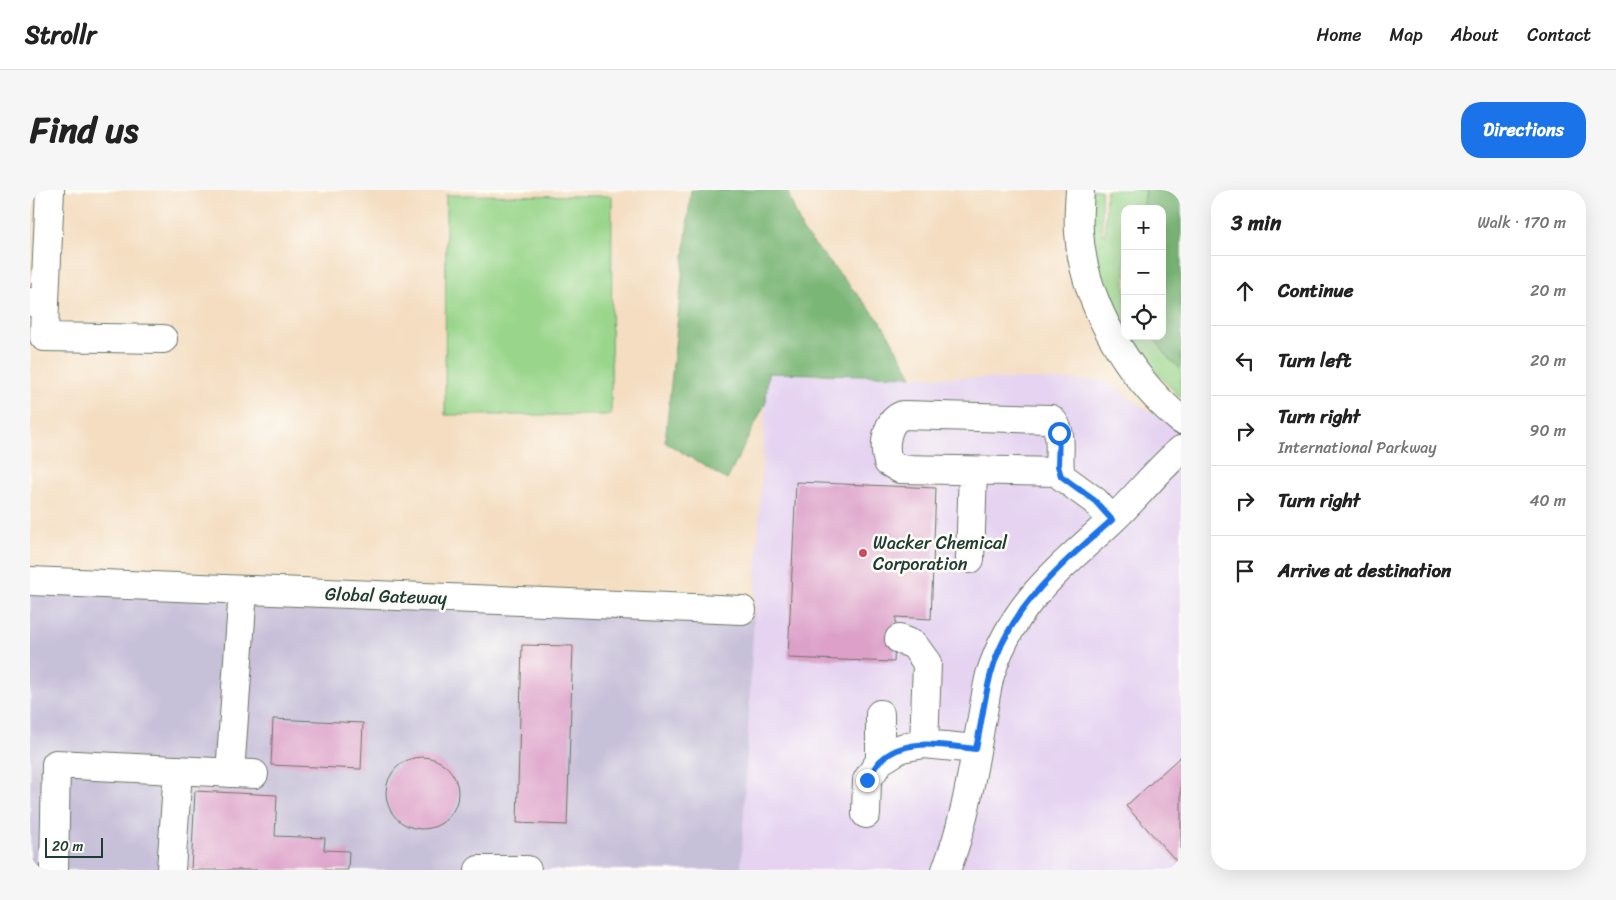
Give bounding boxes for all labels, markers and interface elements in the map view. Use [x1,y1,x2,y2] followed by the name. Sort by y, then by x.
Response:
[25,14,96,56] text: Strollr
[1317,19,1362,51] text: Home
[1390,19,1423,51] text: Map
[1451,19,1499,51] text: About
[1527,19,1591,51] text: Contact
[30,99,138,161] text: Find us
[1461,102,1586,158] button: Directions
[1231,204,1281,242] text: 3 min
[1121,205,1166,340] map controls
[1121,205,1166,250] button: +
[1477,208,1566,237] text: Walk · 170 m
[1121,250,1166,295] button: −
[1278,274,1354,307] text: Continue
[1530,276,1566,305] text: 20 m
[1231,277,1259,305] icon: ahead
[1121,295,1166,340] button: locate
[1278,344,1351,377] text: Turn left
[1530,346,1566,375] text: 20 m
[1231,347,1259,375] icon: left
[1278,400,1360,433] text: Turn right
[1530,416,1566,445] text: 90 m
[1231,417,1259,445] icon: right
[1048,422,1071,445] route start
[1278,433,1437,462] text: International Parkway
[1278,484,1360,517] text: Turn right
[1529,486,1566,515] text: 40 m
[1231,487,1259,515] icon: right
[873,527,1008,580] place label: Wacker Chemical Corporation
[857,547,869,559] marker: Wacker Chemical Corporation
[1278,554,1451,587] text: Arrive at destination
[1231,557,1259,585] icon: arrive
[324,578,448,614] street label: Global Gateway
[856,769,879,792] route end
[52,834,83,859] text: 20 m
[45,835,102,858] scale bar

